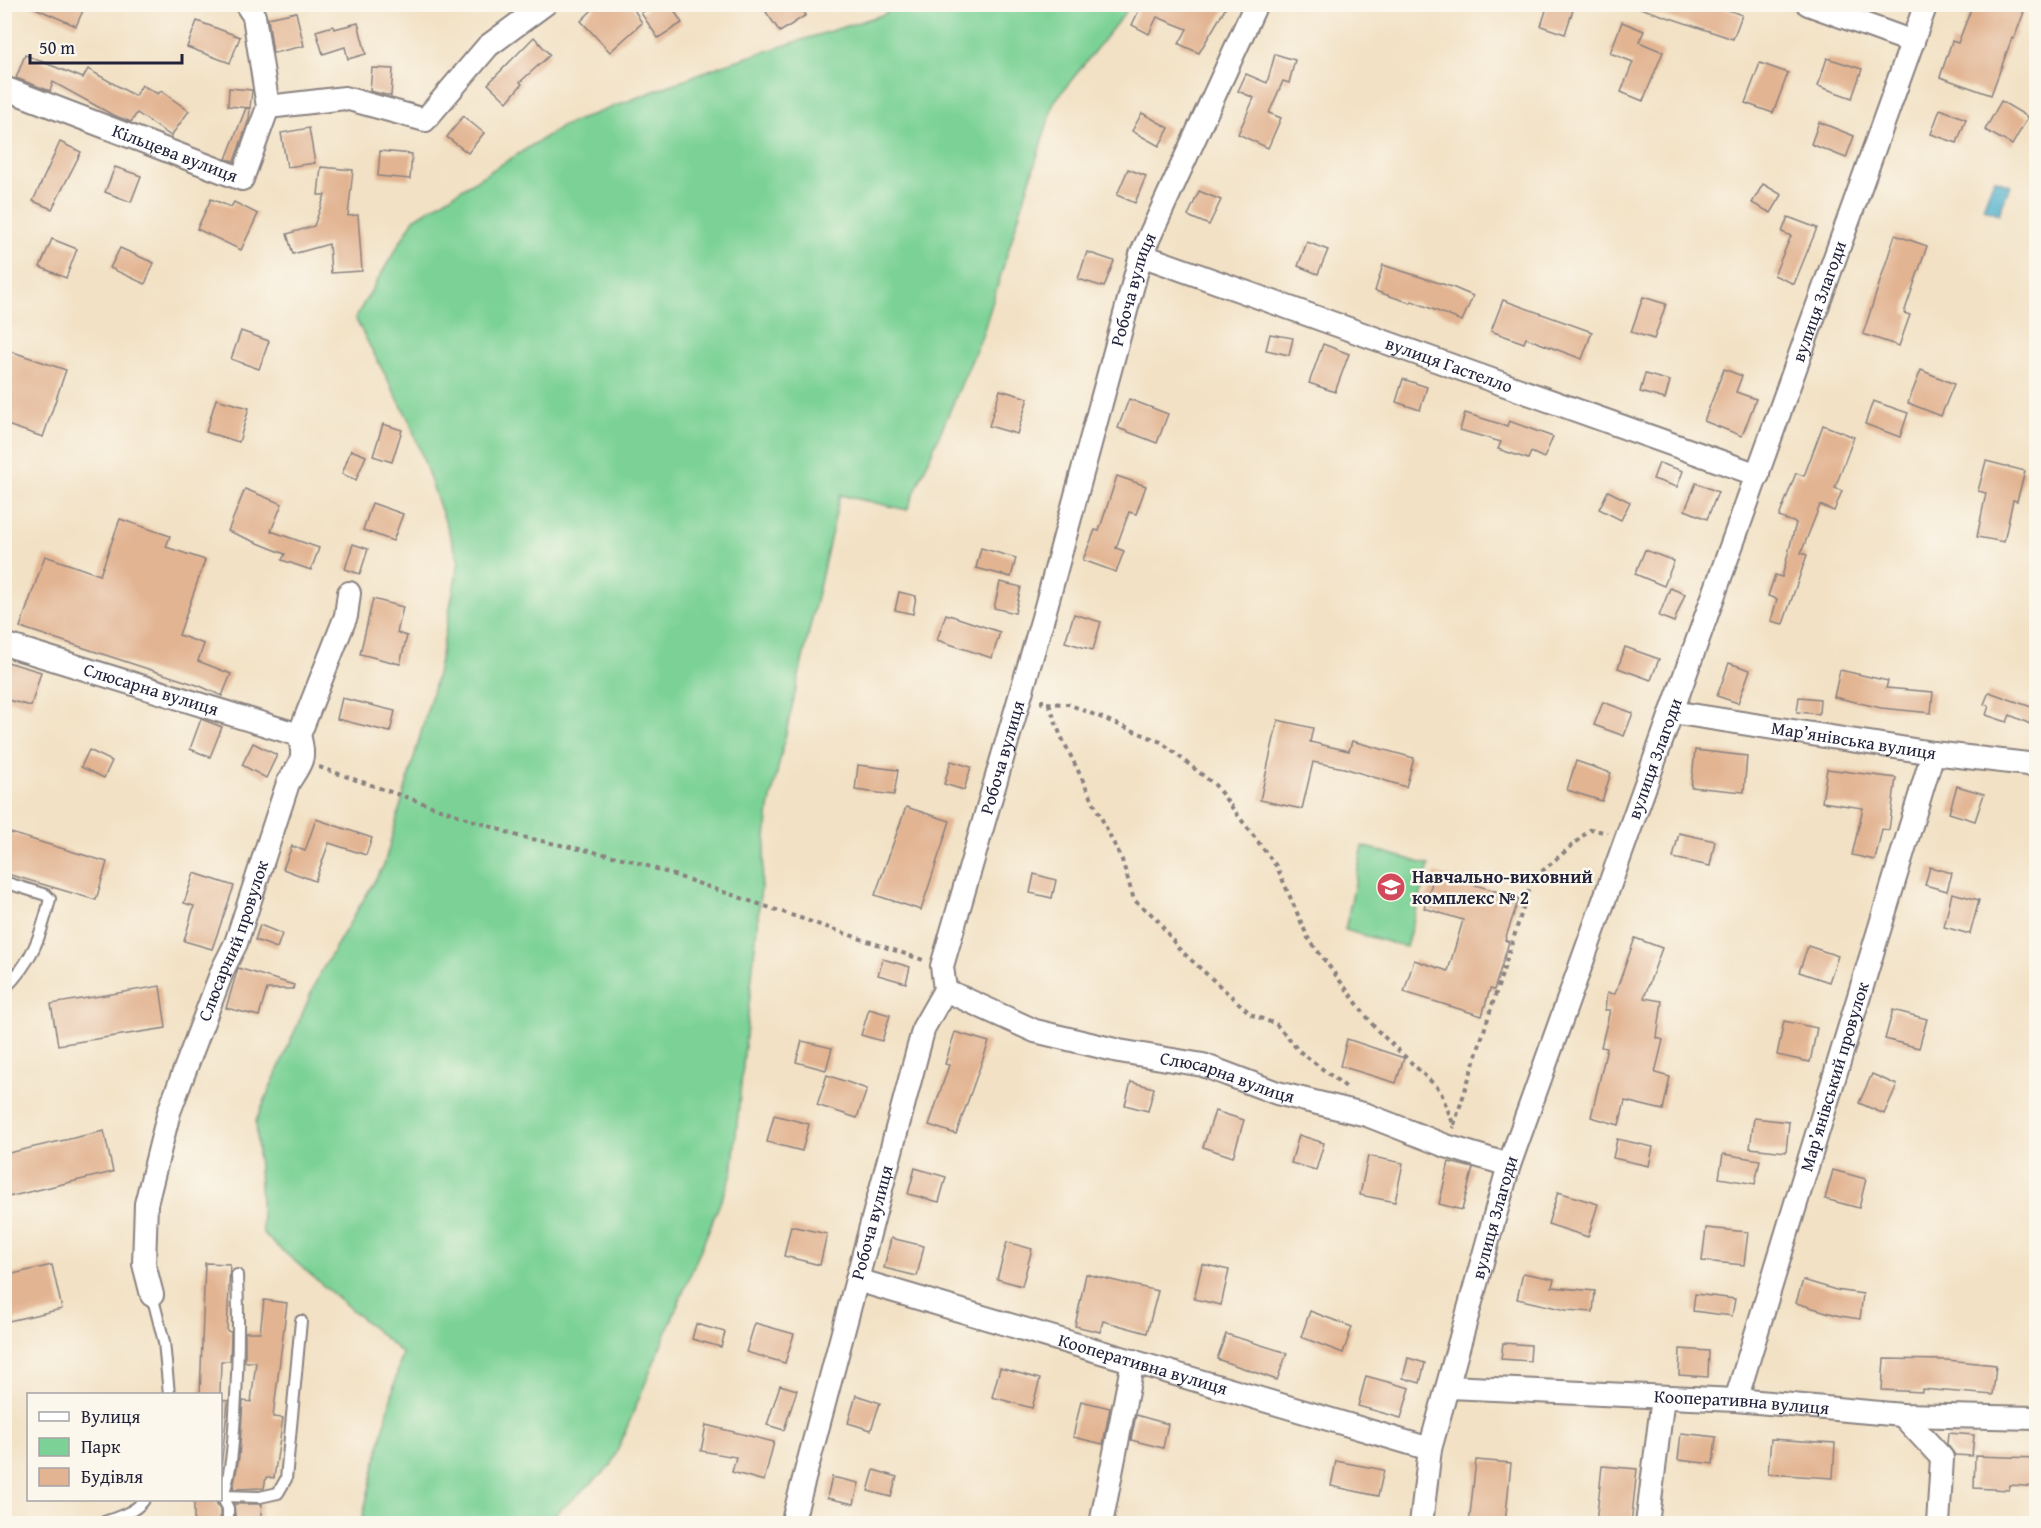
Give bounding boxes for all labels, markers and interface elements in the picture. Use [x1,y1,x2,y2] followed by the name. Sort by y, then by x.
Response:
[30,27,182,65] scale bar
[39,34,75,61] text: 50 m
[108,117,242,189] street label: Кільцева вулиця
[1103,228,1163,349] street label: Робоча вулиця
[1785,237,1853,366] street label: вулиця Злагоди
[1382,329,1517,399] street label: вулиця Гастелло
[80,655,222,722] street label: Слюсарна вулиця
[1620,694,1689,823] street label: вулиця Злагоди
[973,697,1031,818] street label: Робоча вулиця
[1769,714,1938,766] street label: Мар’янівська вулиця
[190,856,275,1025] street label: Слюсарний провулок
[1412,863,1593,911] place label: Навчально-виховний комплекс № 2
[1375,871,1407,903] school or university icon: Навчально-виховний комплекс № 2
[1792,978,1876,1175] street label: Мар’янівський провулок
[1158,1044,1297,1110] street label: Слюсарна вулиця
[1464,1151,1524,1282] street label: вулиця Злагоди
[843,1162,900,1283] street label: Робоча вулиця
[1055,1326,1231,1402] street label: Кооперативна вулиця
[1653,1382,1830,1421] street label: Кооперативна вулиця
[27,1393,222,1501] legend
[81,1403,140,1430] text: Вулиця
[81,1433,121,1460] text: Парк
[81,1463,143,1490] text: Будівля

